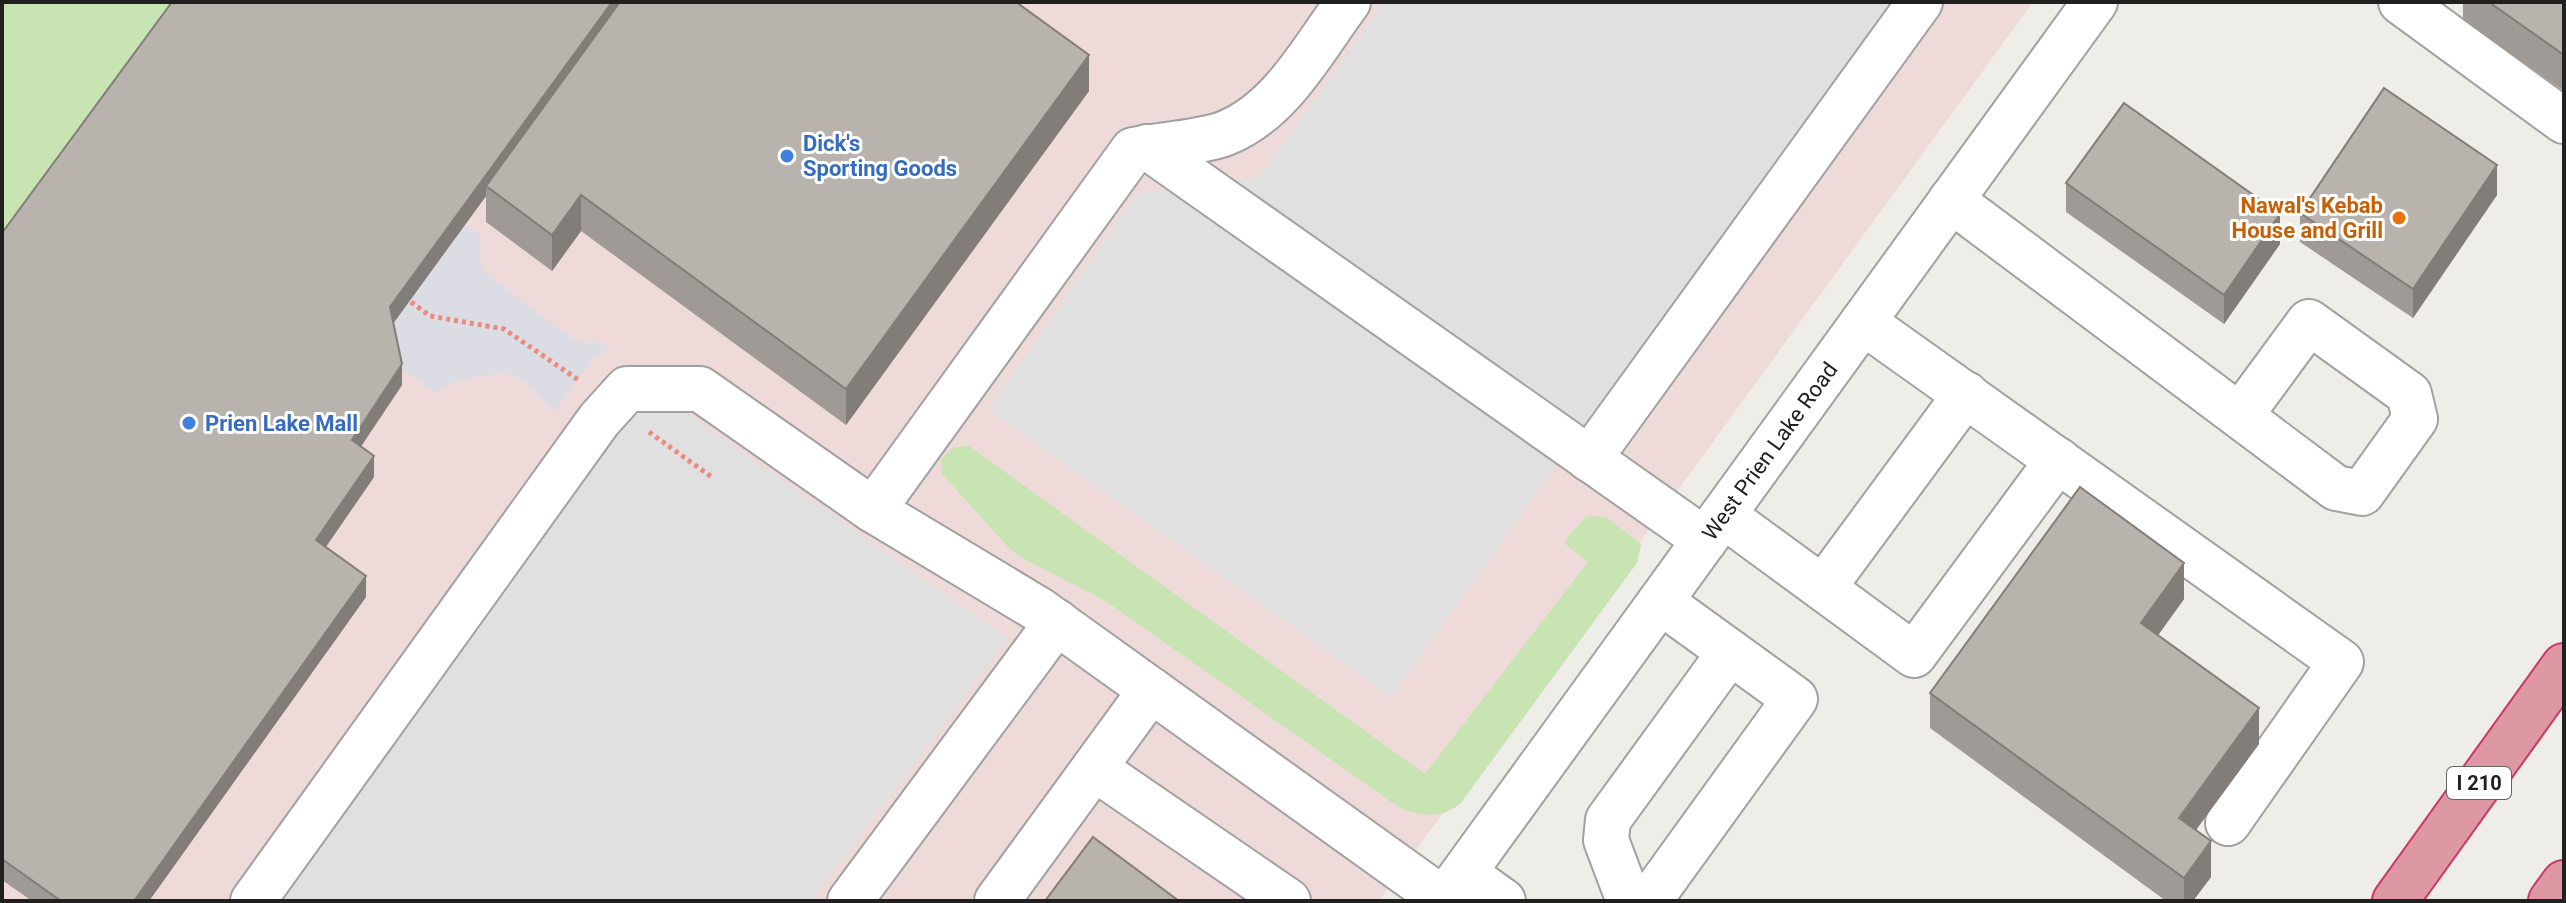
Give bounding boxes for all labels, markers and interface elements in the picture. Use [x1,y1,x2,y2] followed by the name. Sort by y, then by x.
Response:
[803,131,957,181] place label: Dick's Sporting Goods
[778,147,796,165] marker: Dick's Sporting Goods
[2232,193,2383,243] place label: Nawal's Kebab House and Grill
[2390,209,2408,227] marker: Nawal's Kebab House and Grill
[1697,357,1842,545] street label: West Prien Lake Road
[205,411,358,436] place label: Prien Lake Mall
[180,414,198,432] marker: Prien Lake Mall
[2447,767,2511,799] road number: I 210

